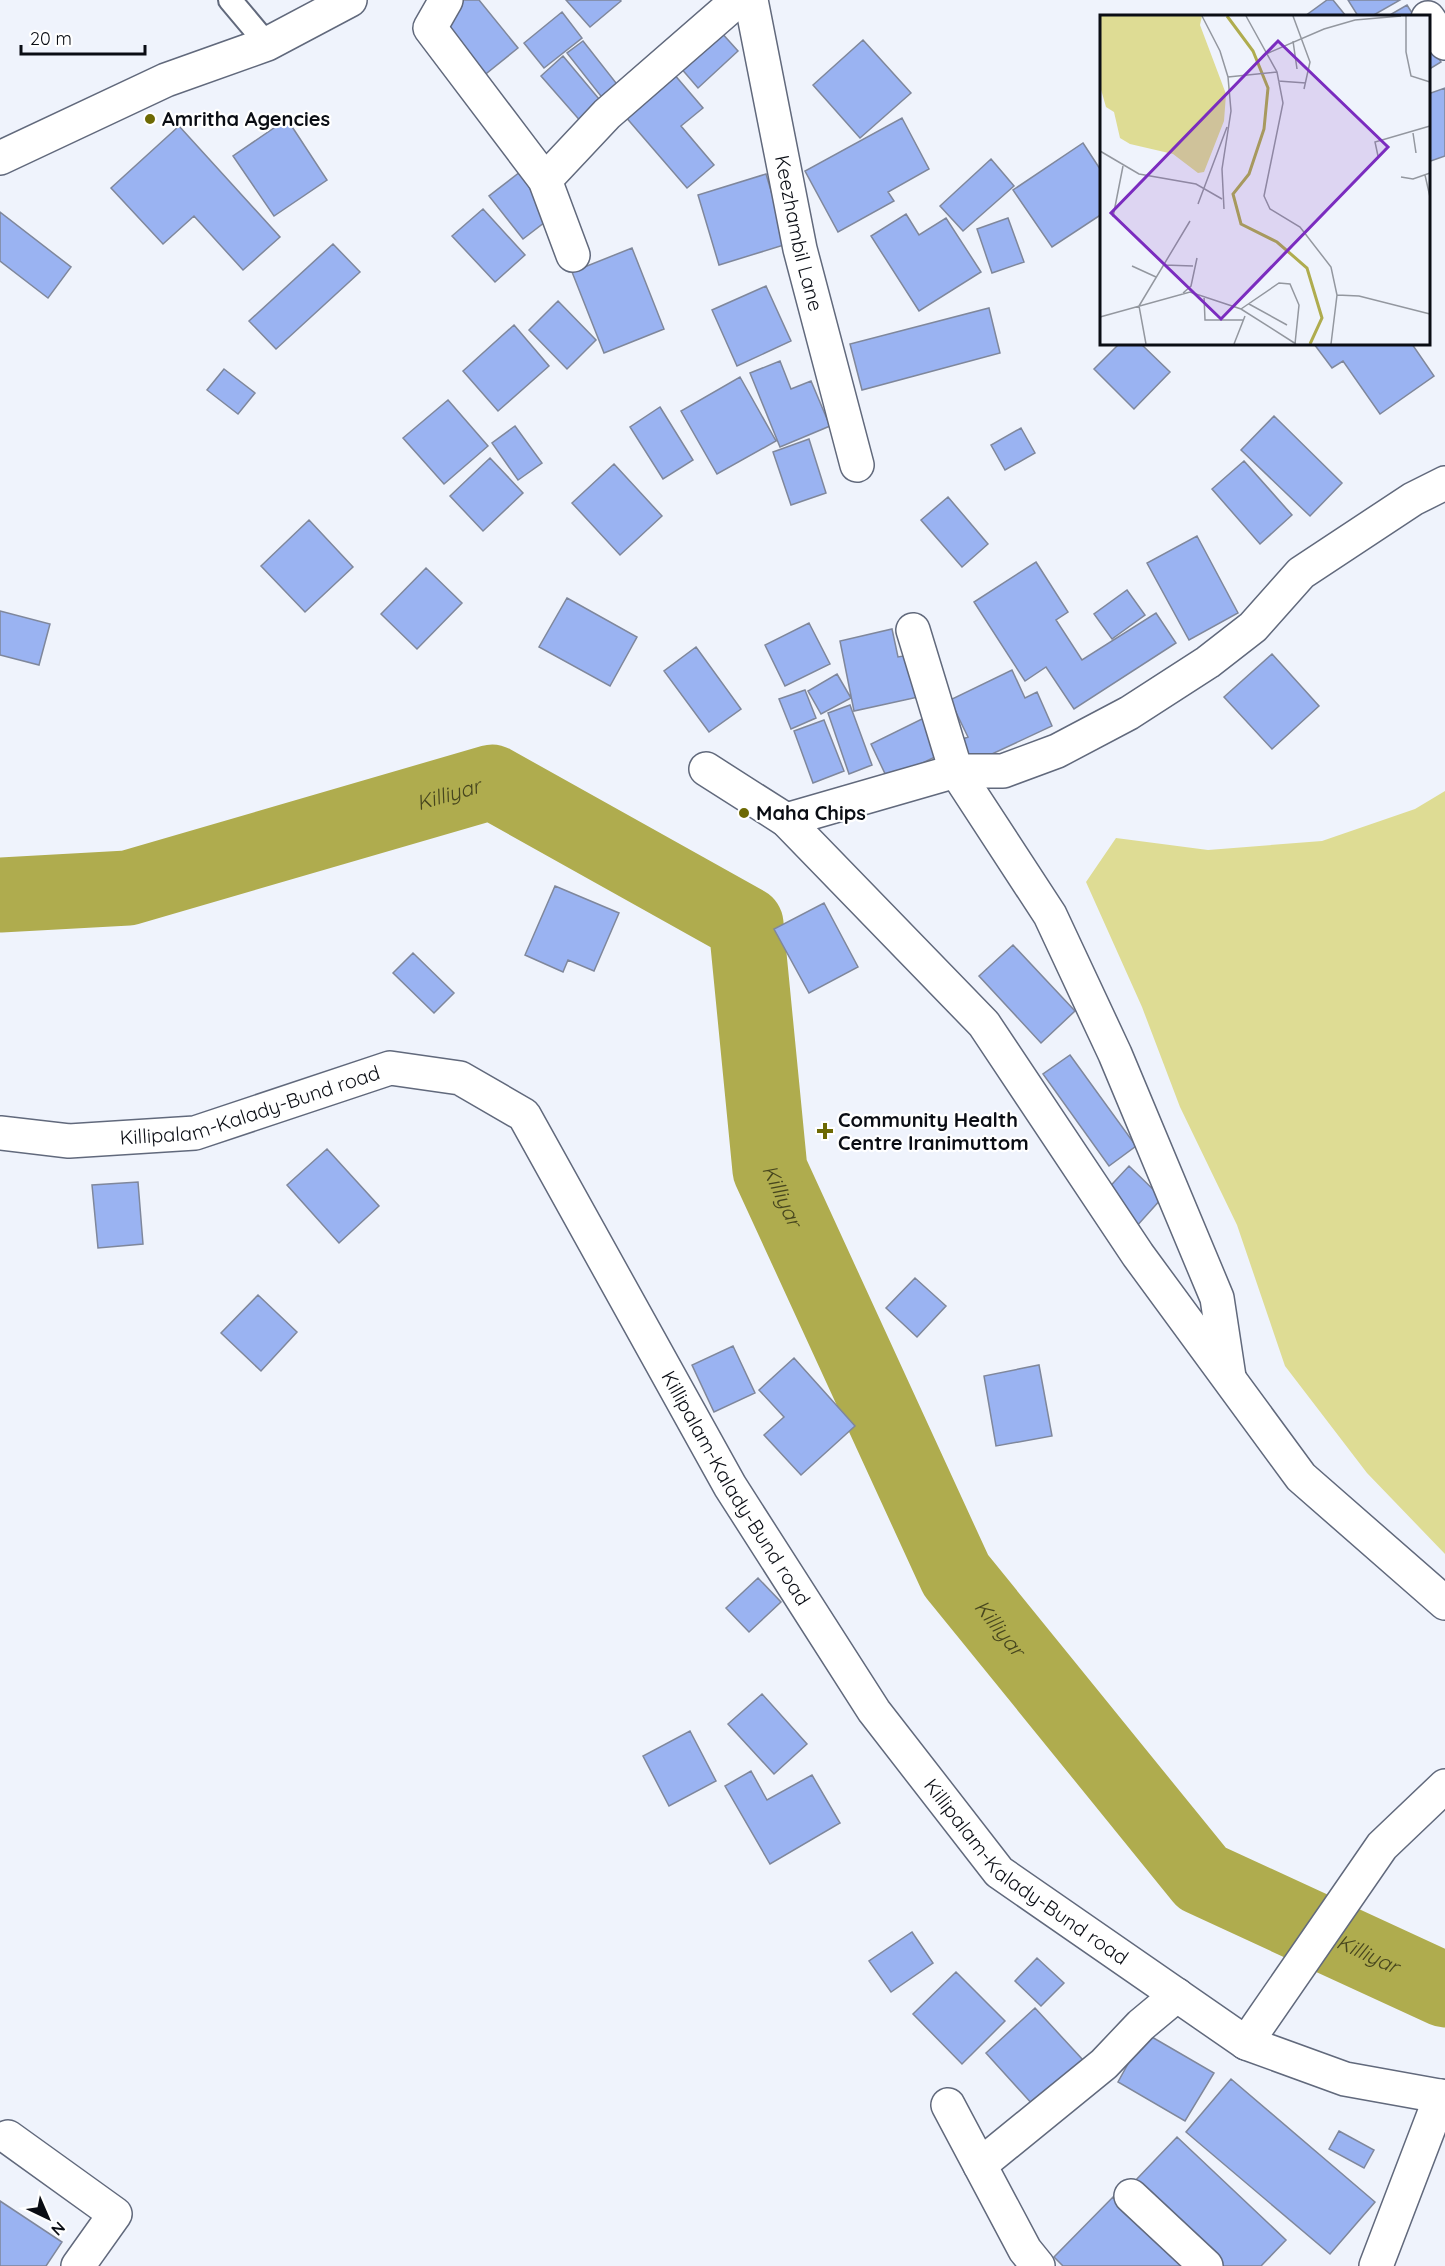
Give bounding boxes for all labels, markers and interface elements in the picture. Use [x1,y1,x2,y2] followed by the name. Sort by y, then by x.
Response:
[1100,15,1430,345] inset map
[21,18,146,56] scale bar
[30,27,72,50] text: 20 m
[162,106,330,131] place label: Amritha Agencies
[143,112,157,126] marker: Amritha Agencies
[770,153,829,314] street label: Keezhambil Lane
[413,771,486,815] water label: Killiyar
[756,800,866,825] place label: Maha Chips
[737,806,751,820] marker: Maha Chips
[119,1059,383,1150] street label: Killipalam-Kalady-Bund road
[838,1107,1029,1155] place label: Community Health Centre Iranimuttom
[816,1122,834,1140] marker: Community Health Centre Iranimuttom
[757,1160,810,1233] water label: Killiyar
[656,1366,816,1610] street label: Killipalam-Kalady-Bund road
[969,1594,1033,1664] water label: Killiyar
[919,1773,1133,1970] street label: Killipalam-Kalady-Bund road
[1333,1928,1406,1980] water label: Killiyar
[18,2188,78,2248] north arrow
[47,2218,70,2240] text: N

